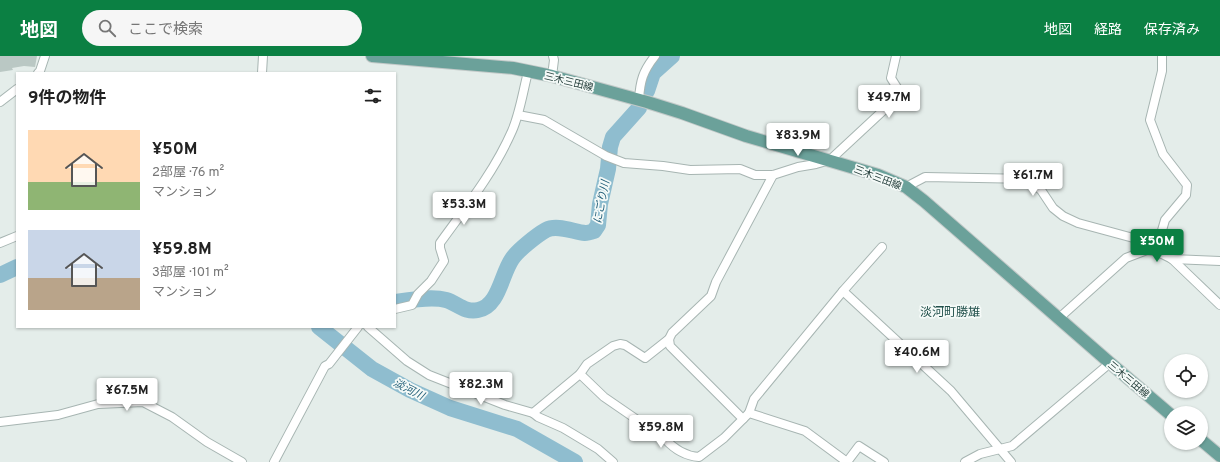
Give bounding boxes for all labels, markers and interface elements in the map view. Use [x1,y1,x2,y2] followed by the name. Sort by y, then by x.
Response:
[82,10,362,46] search box
[96,17,118,39] icon: search
[20,19,58,43] text: 地図
[128,21,203,40] text: ここで検索
[1044,22,1072,39] text: 地図
[1094,22,1122,39] text: 経路
[1144,22,1200,39] text: 保存済み
[543,70,594,95] street label: 三木三田線
[362,85,384,107] icon: filters
[856,85,922,119] pin: ¥49.7M
[28,88,106,110] text: 9件の物件
[867,90,911,106] text: ¥49.7M
[765,123,831,157] pin: ¥83.9M
[775,128,821,144] text: ¥83.9M
[152,139,198,161] text: ¥50M
[60,146,108,194] icon: home
[852,163,903,193] street label: 三木三田線
[1000,163,1066,197] pin: ¥61.7M
[152,165,224,181] text: 2部屋 · 76 m²
[1013,168,1053,184] text: ¥61.7M
[591,178,613,225] water label: にごり川
[152,185,217,201] text: マンション
[431,192,497,226] pin: ¥53.3M
[442,197,486,213] text: ¥53.3M
[1133,229,1181,263] pin: ¥50M
[1140,234,1174,250] text: ¥50M
[152,239,212,261] text: ¥59.8M
[60,246,108,294] icon: home
[152,265,229,281] text: 3部屋 · 101 m²
[152,285,217,301] text: マンション
[920,305,980,321] district label: 淡河町勝雄
[884,340,950,374] pin: ¥40.6M
[894,345,940,361] text: ¥40.6M
[1164,354,1208,450] map controls
[1164,354,1208,398] button: locate
[1105,359,1151,401] street label: 三木三田線
[448,372,514,406] pin: ¥82.3M
[391,376,427,404] water label: 淡河川
[458,377,504,393] text: ¥82.3M
[94,378,160,412] pin: ¥67.5M
[106,383,148,399] text: ¥67.5M
[1164,406,1208,450] button: layers
[628,415,694,449] pin: ¥59.8M
[638,420,684,436] text: ¥59.8M

